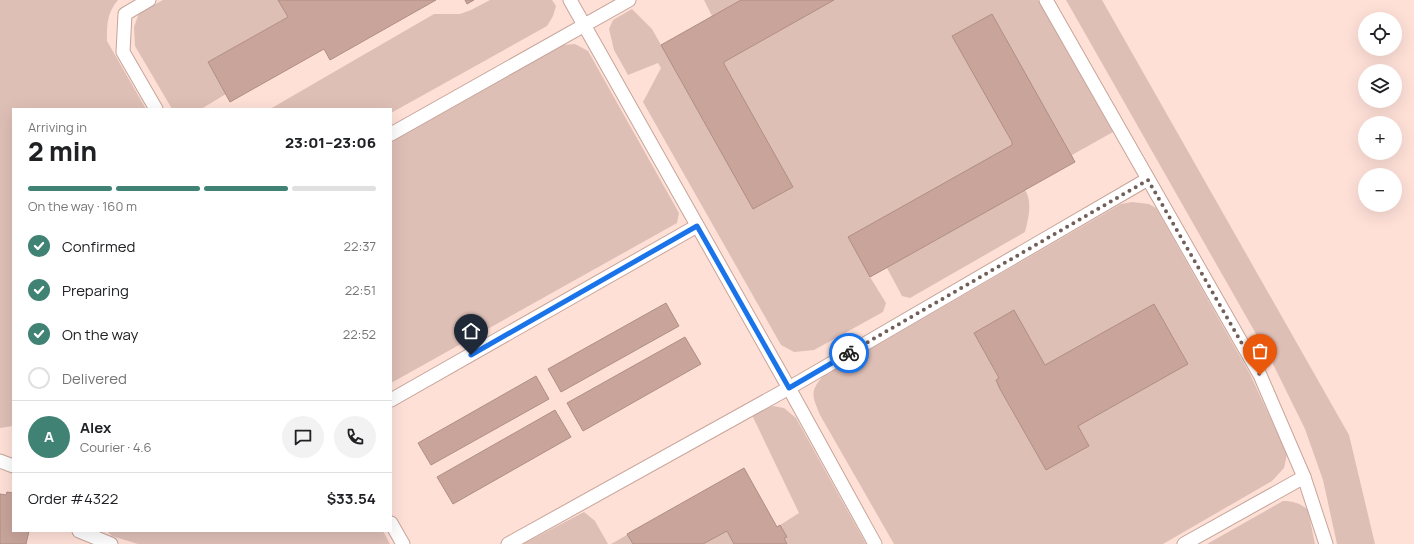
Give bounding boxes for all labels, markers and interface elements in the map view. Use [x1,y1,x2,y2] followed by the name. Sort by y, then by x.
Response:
[1358,12,1402,212] map controls
[1358,12,1402,56] button: locate
[1358,64,1402,108] button: layers
[1358,116,1402,160] button: +
[28,118,87,136] text: Arriving in
[285,132,376,153] text: 23:01–23:06
[28,133,97,169] text: 2 min
[1358,168,1402,212] button: −
[28,197,137,215] text: On the way · 160 m
[28,235,50,257] icon: check
[62,236,135,257] text: Confirmed
[344,237,376,255] text: 22:37
[28,279,50,301] icon: check
[62,280,129,301] text: Preparing
[345,281,376,299] text: 22:51
[454,314,488,355] pin
[460,320,482,342] icon: home
[28,323,50,345] icon: check
[62,324,138,345] text: On the way
[343,325,376,343] text: 22:52
[829,333,869,373] courier
[1243,334,1277,375] pin
[1249,340,1271,362] icon: bag
[838,342,860,364] icon: bike
[62,368,127,389] text: Delivered
[282,416,324,458] button: chat
[334,416,376,458] button: phone
[80,417,111,438] text: Alex
[44,426,54,447] text: A
[80,438,152,456] text: Courier · 4.6
[28,488,118,509] text: Order #4322
[327,488,376,509] text: $33.54

